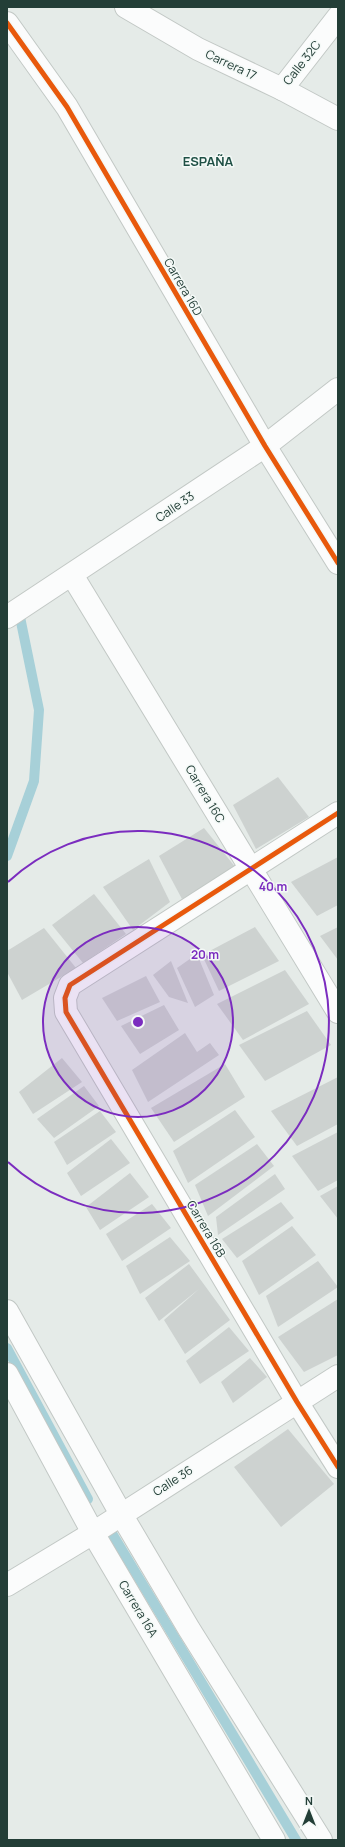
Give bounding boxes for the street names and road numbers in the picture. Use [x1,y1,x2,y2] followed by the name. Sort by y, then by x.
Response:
[279,37,325,89] street label: Calle 32C
[203,45,260,84] street label: Carrera 17
[160,255,207,319] street label: Carrera 16D
[152,487,198,526] street label: Calle 33
[181,762,230,826] street label: Carrera 16C
[183,1197,230,1260] street label: Carrera 16B
[149,1461,196,1500] street label: Calle 36
[115,1577,162,1641] street label: Carrera 16A

